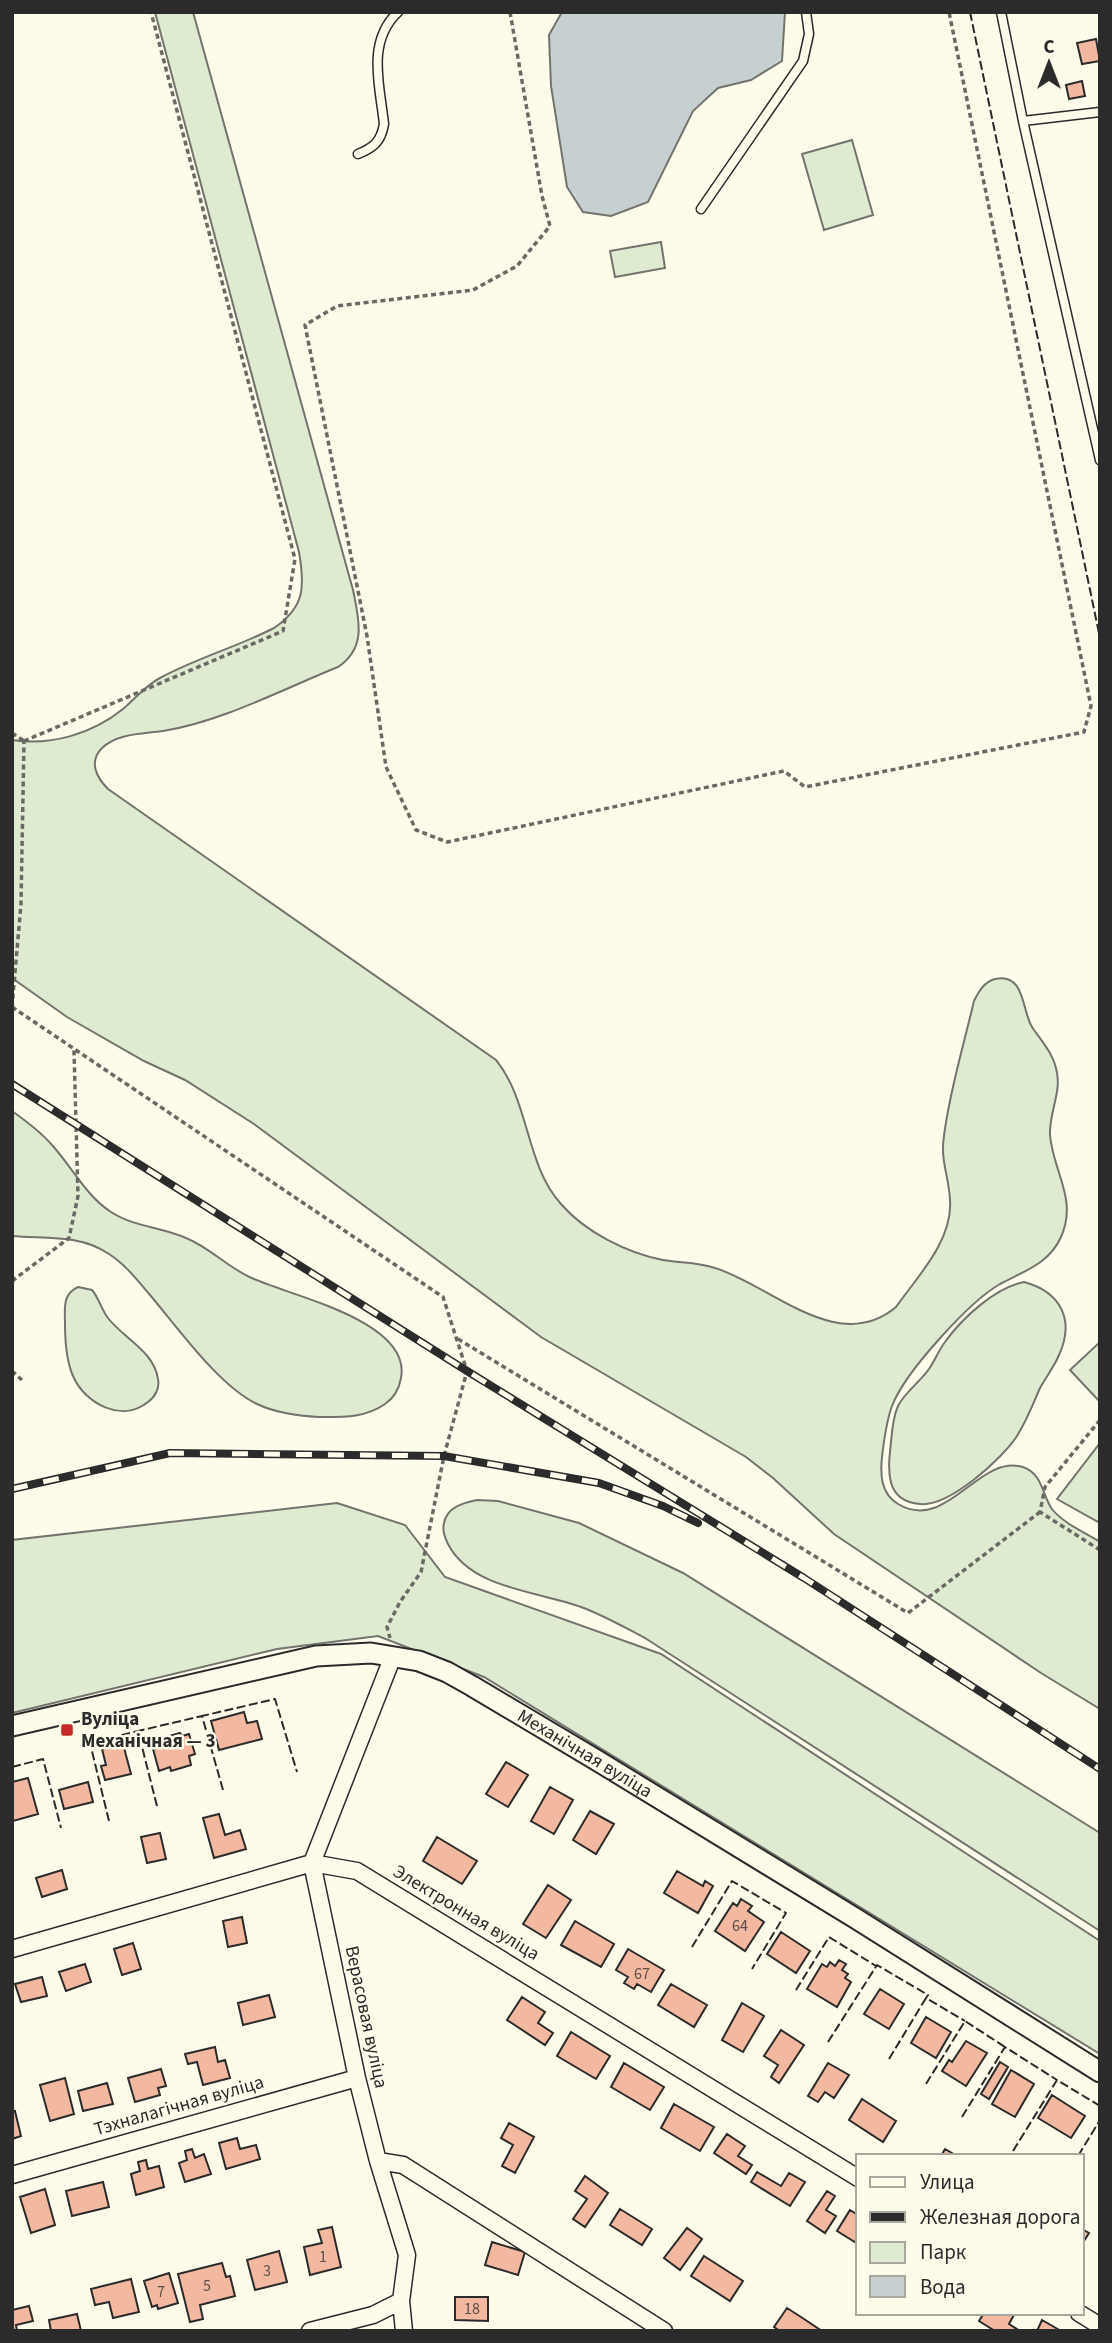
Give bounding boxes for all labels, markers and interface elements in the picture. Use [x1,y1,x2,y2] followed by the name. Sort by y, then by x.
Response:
[1014,28,1084,98] north arrow
[1043,34,1055,61] text: С
[512,1702,658,1805] street label: Механічная вуліца
[81,1706,216,1755] place label: Вуліца Механічная — 3
[59,1722,75,1738] marker: Вуліца Механічная — 3
[388,1858,544,1968] street label: Электронная вуліца
[732,1915,748,1937] house number: 64
[338,1943,394,2091] street label: Верасовая вуліца
[634,1963,650,1985] house number: 67
[91,2069,267,2143] street label: Тэхналагічная вуліца
[856,2154,1084,2315] legend
[920,2167,975,2197] text: Улица
[920,2202,1080,2232] text: Железная дорога
[920,2237,967,2267] text: Парк
[319,2246,327,2268] house number: 1
[263,2260,271,2282] house number: 3
[920,2272,966,2302] text: Вода
[203,2275,211,2297] house number: 5
[157,2281,165,2303] house number: 7
[464,2298,480,2320] house number: 18

